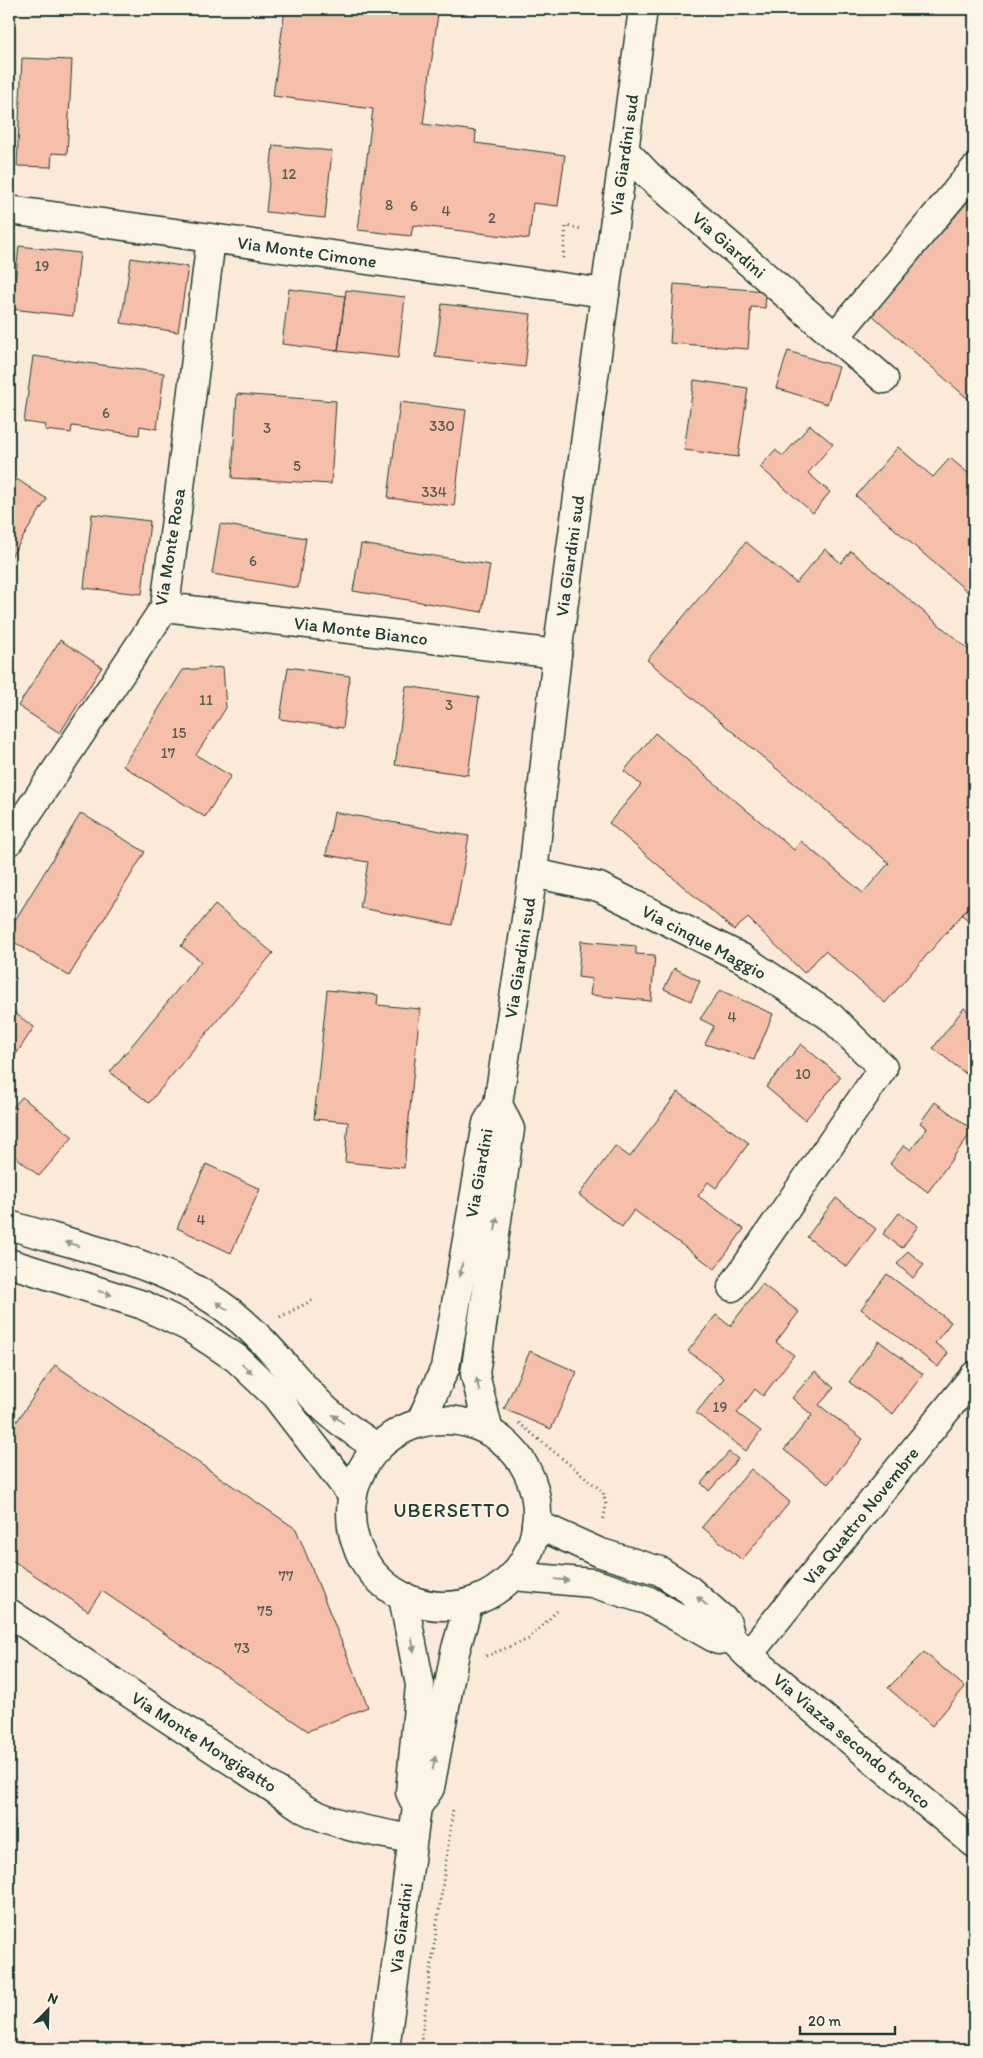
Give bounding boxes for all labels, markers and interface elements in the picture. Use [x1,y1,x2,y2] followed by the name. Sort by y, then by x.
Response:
[605,93,643,217] street label: Via Giardini sud
[282,165,297,183] house number: 12
[385,196,393,214] house number: 8
[410,197,418,215] house number: 6
[441,202,451,220] house number: 4
[688,207,770,283] street label: Via Giardini
[488,209,496,227] house number: 2
[236,231,378,273] street label: Via Monte Cimone
[35,257,50,275] house number: 19
[102,404,110,422] house number: 6
[429,417,455,435] house number: 330
[263,419,271,437] house number: 3
[293,457,301,475] house number: 5
[421,483,447,501] house number: 334
[150,486,190,607] street label: Via Monte Rosa
[551,494,589,618] street label: Via Giardini sud
[249,552,257,570] house number: 6
[293,612,429,650] street label: Via Monte Bianco
[199,691,213,709] house number: 11
[445,696,453,714] house number: 3
[172,724,187,742] house number: 15
[161,744,176,762] house number: 17
[500,896,540,1020] street label: Via Giardini sud
[638,900,770,984] street label: Via cinque Maggio
[727,1008,737,1026] house number: 4
[795,1065,811,1083] house number: 10
[460,1126,498,1220] street label: Via Giardini
[196,1211,206,1229] house number: 4
[492,1216,500,1232] one-way arrow
[65,1240,80,1248] one-way arrow
[457,1262,465,1278] one-way arrow
[98,1290,113,1298] one-way arrow
[215,1301,229,1311] one-way arrow
[241,1363,253,1375] one-way arrow
[474,1377,482,1392] one-way arrow
[713,1398,728,1416] house number: 19
[332,1413,345,1424] one-way arrow
[798,1442,924,1590] street label: Via Quattro Novembre
[393,1498,511,1522] district label: UBERSETTO
[279,1567,294,1585] house number: 77
[554,1576,570,1584] one-way arrow
[695,1595,708,1606] one-way arrow
[257,1602,273,1620] house number: 75
[409,1638,417,1654] one-way arrow
[234,1639,250,1657] house number: 73
[768,1668,936,1814] street label: Via Viazza secondo tronco
[127,1687,281,1797] street label: Via Monte Mongigatto
[431,1754,439,1770] one-way arrow
[385,1882,417,1974] street label: Via Giardini
[22,1986,72,2036] north arrow
[45,1989,61,2008] text: N
[800,2003,896,2035] scale bar
[808,2012,842,2030] text: 20 m

